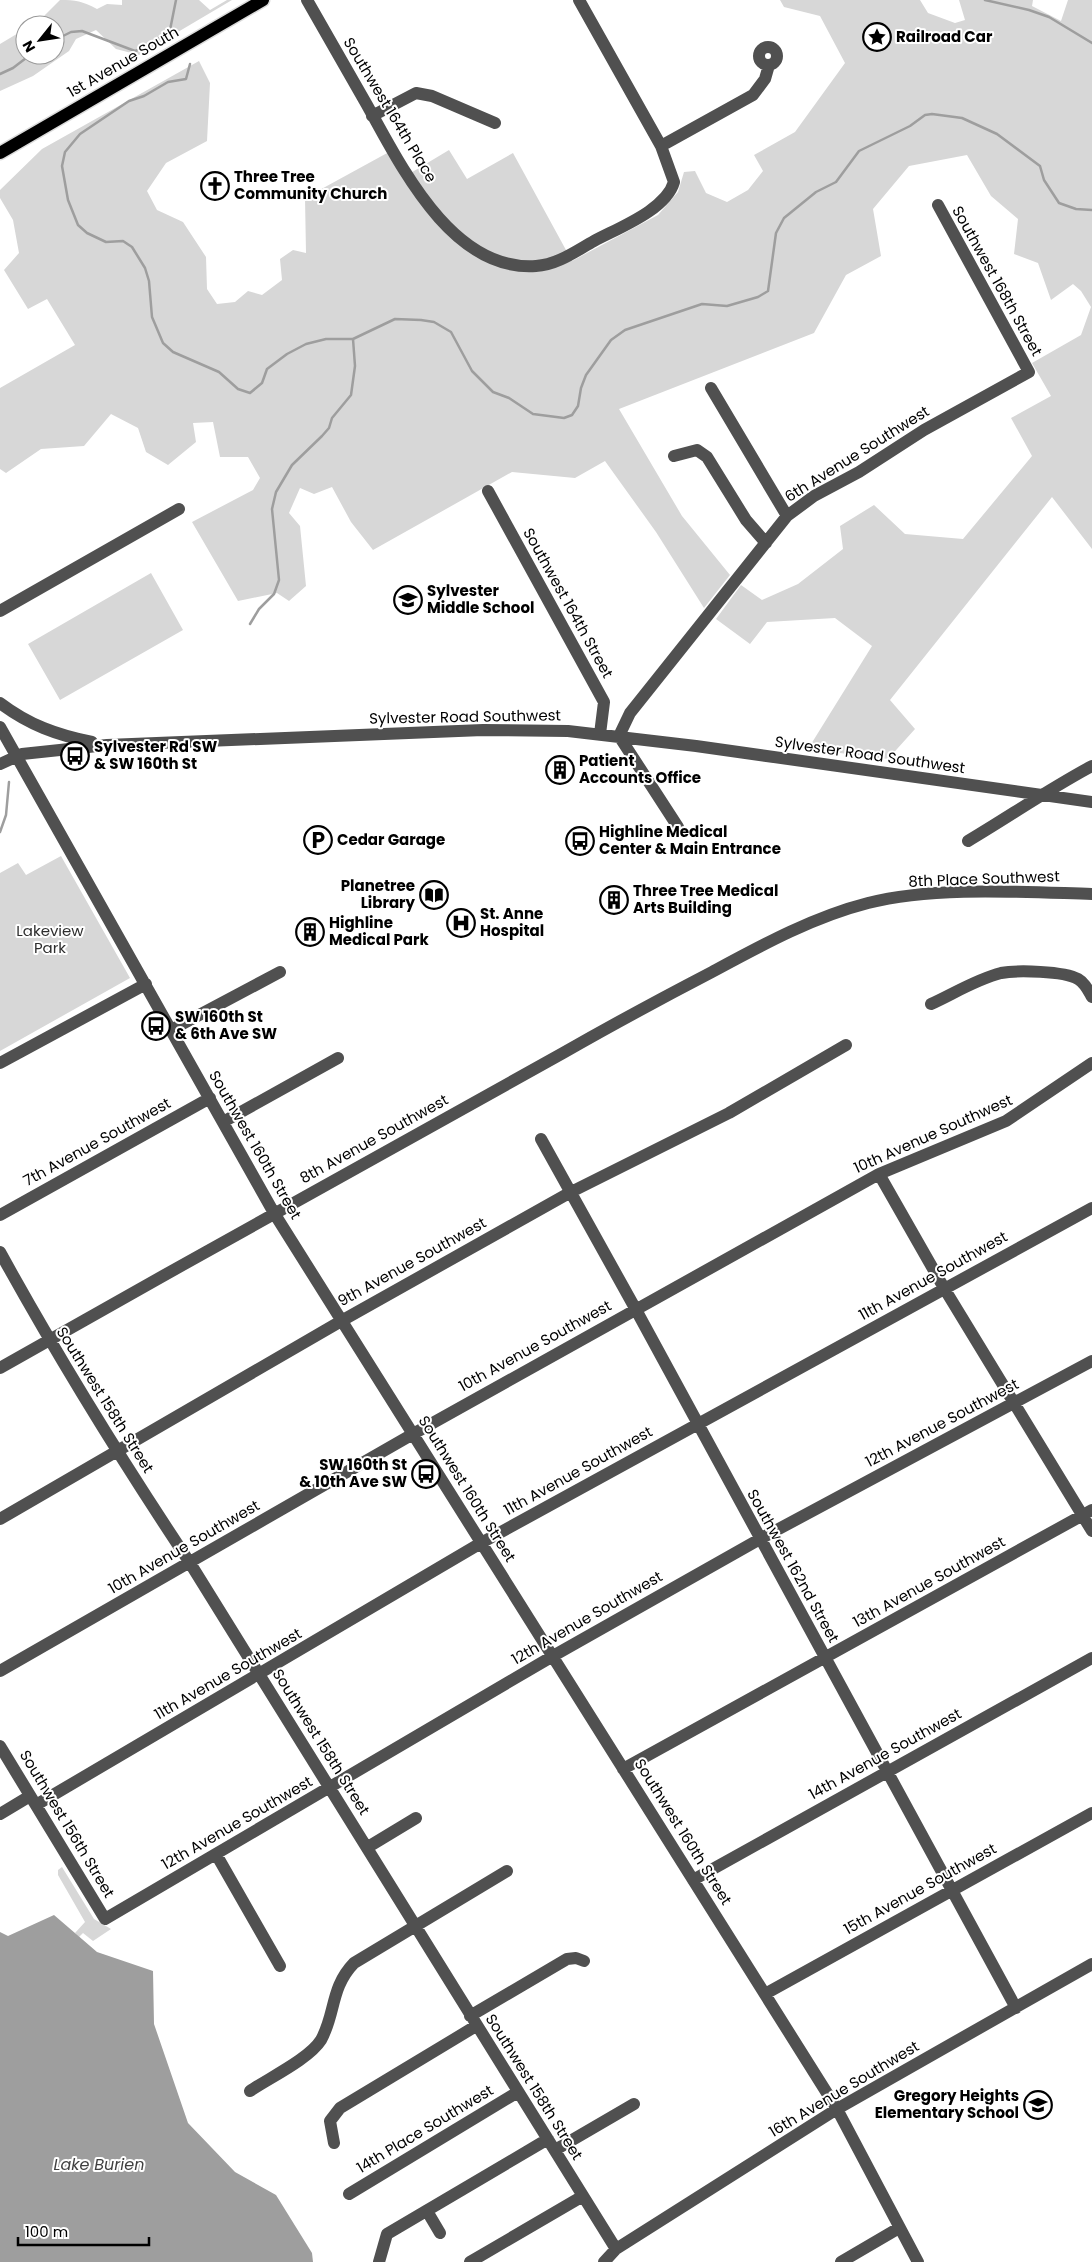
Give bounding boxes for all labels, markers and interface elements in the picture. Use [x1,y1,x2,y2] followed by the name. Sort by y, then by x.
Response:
[15,15,65,65] north arrow
[63,21,182,102] street label: 1st Avenue South
[862,22,892,52] place icon: Railroad Car
[896,26,993,47] place label: Railroad Car
[339,33,442,186] street label: Southwest 164th Place
[17,37,40,56] text: N
[234,166,387,204] place label: Three Tree Community Church
[200,171,230,201] church icon: Three Tree Community Church
[947,202,1048,360] street label: Southwest 168th Street
[780,400,933,507] street label: 6th Avenue Southwest
[518,524,619,682] street label: Southwest 164th Street
[427,580,534,618] place label: Sylvester Middle School
[393,585,423,615] school or university icon: Sylvester Middle School
[369,704,561,729] street label: Sylvester Road Southwest
[774,731,967,778] street label: Sylvester Road Southwest
[94,736,217,774] place label: Sylvester Rd SW & SW 160th St
[60,741,90,771] bus stop icon: Sylvester Rd SW & SW 160th St
[579,750,701,788] place label: Patient Accounts Office
[545,755,575,785] building icon: Patient Accounts Office
[599,821,781,859] place label: Highline Medical Center & Main Entrance
[303,825,333,855] parking icon: Cedar Garage
[565,826,595,856] bus stop icon: Highline Medical Center & Main Entrance
[337,829,445,850] place label: Cedar Garage
[908,865,1060,892] street label: 8th Place Southwest
[341,875,416,913] place label: Planetree Library
[419,880,449,910] library icon: Planetree Library
[633,880,778,918] place label: Three Tree Medical Arts Building
[599,885,629,915] building icon: Three Tree Medical Arts Building
[480,903,544,941] place label: St. Anne Hospital
[446,908,476,938] hospital icon: St. Anne Hospital
[329,912,429,950] place label: Highline Medical Park
[295,917,325,947] building icon: Highline Medical Park
[16,920,84,958] park label: Lakeview Park
[175,1006,277,1044] place label: SW 160th St & 6th Ave SW
[141,1011,171,1041] bus stop icon: SW 160th St & 6th Ave SW
[204,1066,307,1223] street label: Southwest 160th Street
[296,1089,452,1188] street label: 8th Avenue Southwest
[850,1089,1015,1178] street label: 10th Avenue Southwest
[19,1092,174,1191] street label: 7th Avenue Southwest
[334,1212,490,1311] street label: 9th Avenue Southwest
[855,1226,1011,1325] street label: 11th Avenue Southwest
[455,1295,615,1396] street label: 10th Avenue Southwest
[52,1323,159,1477] street label: Southwest 158th Street
[861,1373,1022,1472] street label: 12th Avenue Southwest
[414,1412,521,1566] street label: Southwest 160th Street
[500,1421,656,1520] street label: 11th Avenue Southwest
[299,1454,407,1492] place label: SW 160th St & 10th Ave SW
[411,1459,441,1489] bus stop icon: SW 160th St & 10th Ave SW
[742,1485,844,1646] street label: Southwest 162nd Street
[104,1495,263,1599] street label: 10th Avenue Southwest
[849,1531,1009,1632] street label: 13th Avenue Southwest
[508,1566,666,1669] street label: 12th Avenue Southwest
[150,1623,305,1724] street label: 11th Avenue Southwest
[268,1665,375,1819] street label: Southwest 158th Street
[805,1703,965,1804] street label: 14th Avenue Southwest
[15,1746,120,1901] street label: Southwest 156th Street
[630,1755,737,1909] street label: Southwest 160th Street
[158,1771,316,1874] street label: 12th Avenue Southwest
[840,1838,1000,1939] street label: 15th Avenue Southwest
[481,2010,588,2164] street label: Southwest 158th Street
[765,2035,923,2142] street label: 16th Avenue Southwest
[352,2079,497,2178] street label: 14th Place Southwest
[875,2085,1019,2123] place label: Gregory Heights Elementary School
[1023,2090,1053,2120] school or university icon: Gregory Heights Elementary School
[54,2153,144,2176] water label: Lake Burien
[18,2214,149,2246] scale bar
[25,2221,68,2242] text: 100 m

